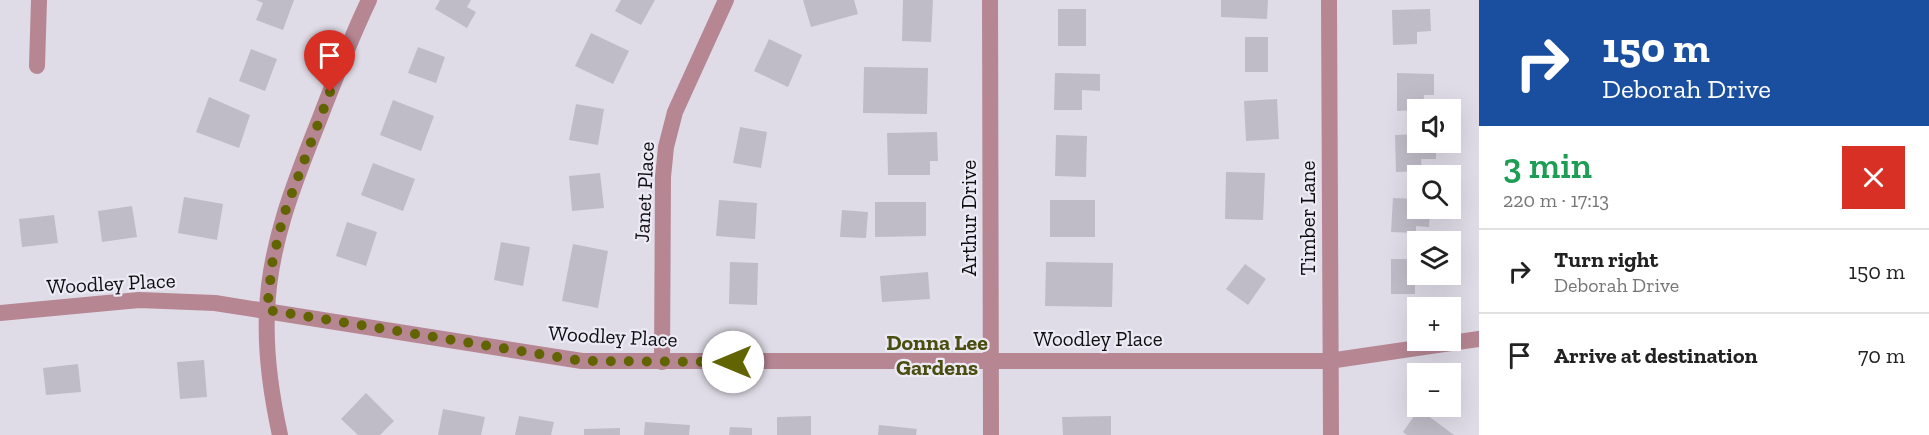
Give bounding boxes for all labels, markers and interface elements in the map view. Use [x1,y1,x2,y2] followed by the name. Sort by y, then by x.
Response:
[1602,22,1710,73] text: 150 m
[1503,24,1581,102] icon: right
[304,30,355,92] pin
[313,39,346,72] icon: arrive
[1602,73,1771,105] text: Deborah Drive
[1407,99,1461,417] map controls
[1407,99,1461,153] button: sound
[629,141,659,243] street label: Janet Place
[1503,144,1592,187] text: 3 min
[1842,146,1905,209] button: close
[956,160,981,276] street label: Arthur Drive
[1295,160,1320,275] street label: Timber Lane
[1407,165,1461,219] button: search
[1503,188,1609,212] text: 220 m · 17:13
[1407,231,1461,285] button: layers
[1554,246,1658,273] text: Turn right
[1503,255,1536,288] icon: right
[1849,258,1905,285] text: 150 m
[46,267,176,299] street label: Woodley Place
[1554,273,1679,297] text: Deborah Drive
[1407,297,1461,351] button: +
[548,320,678,352] street label: Woodley Place
[1033,326,1163,351] street label: Woodley Place
[886,329,988,381] district label: Donna Lee Gardens
[701,330,765,394] position arrow
[1503,339,1536,372] icon: arrive
[1554,342,1757,369] text: Arrive at destination
[1858,342,1905,369] text: 70 m
[1407,363,1461,417] button: −

